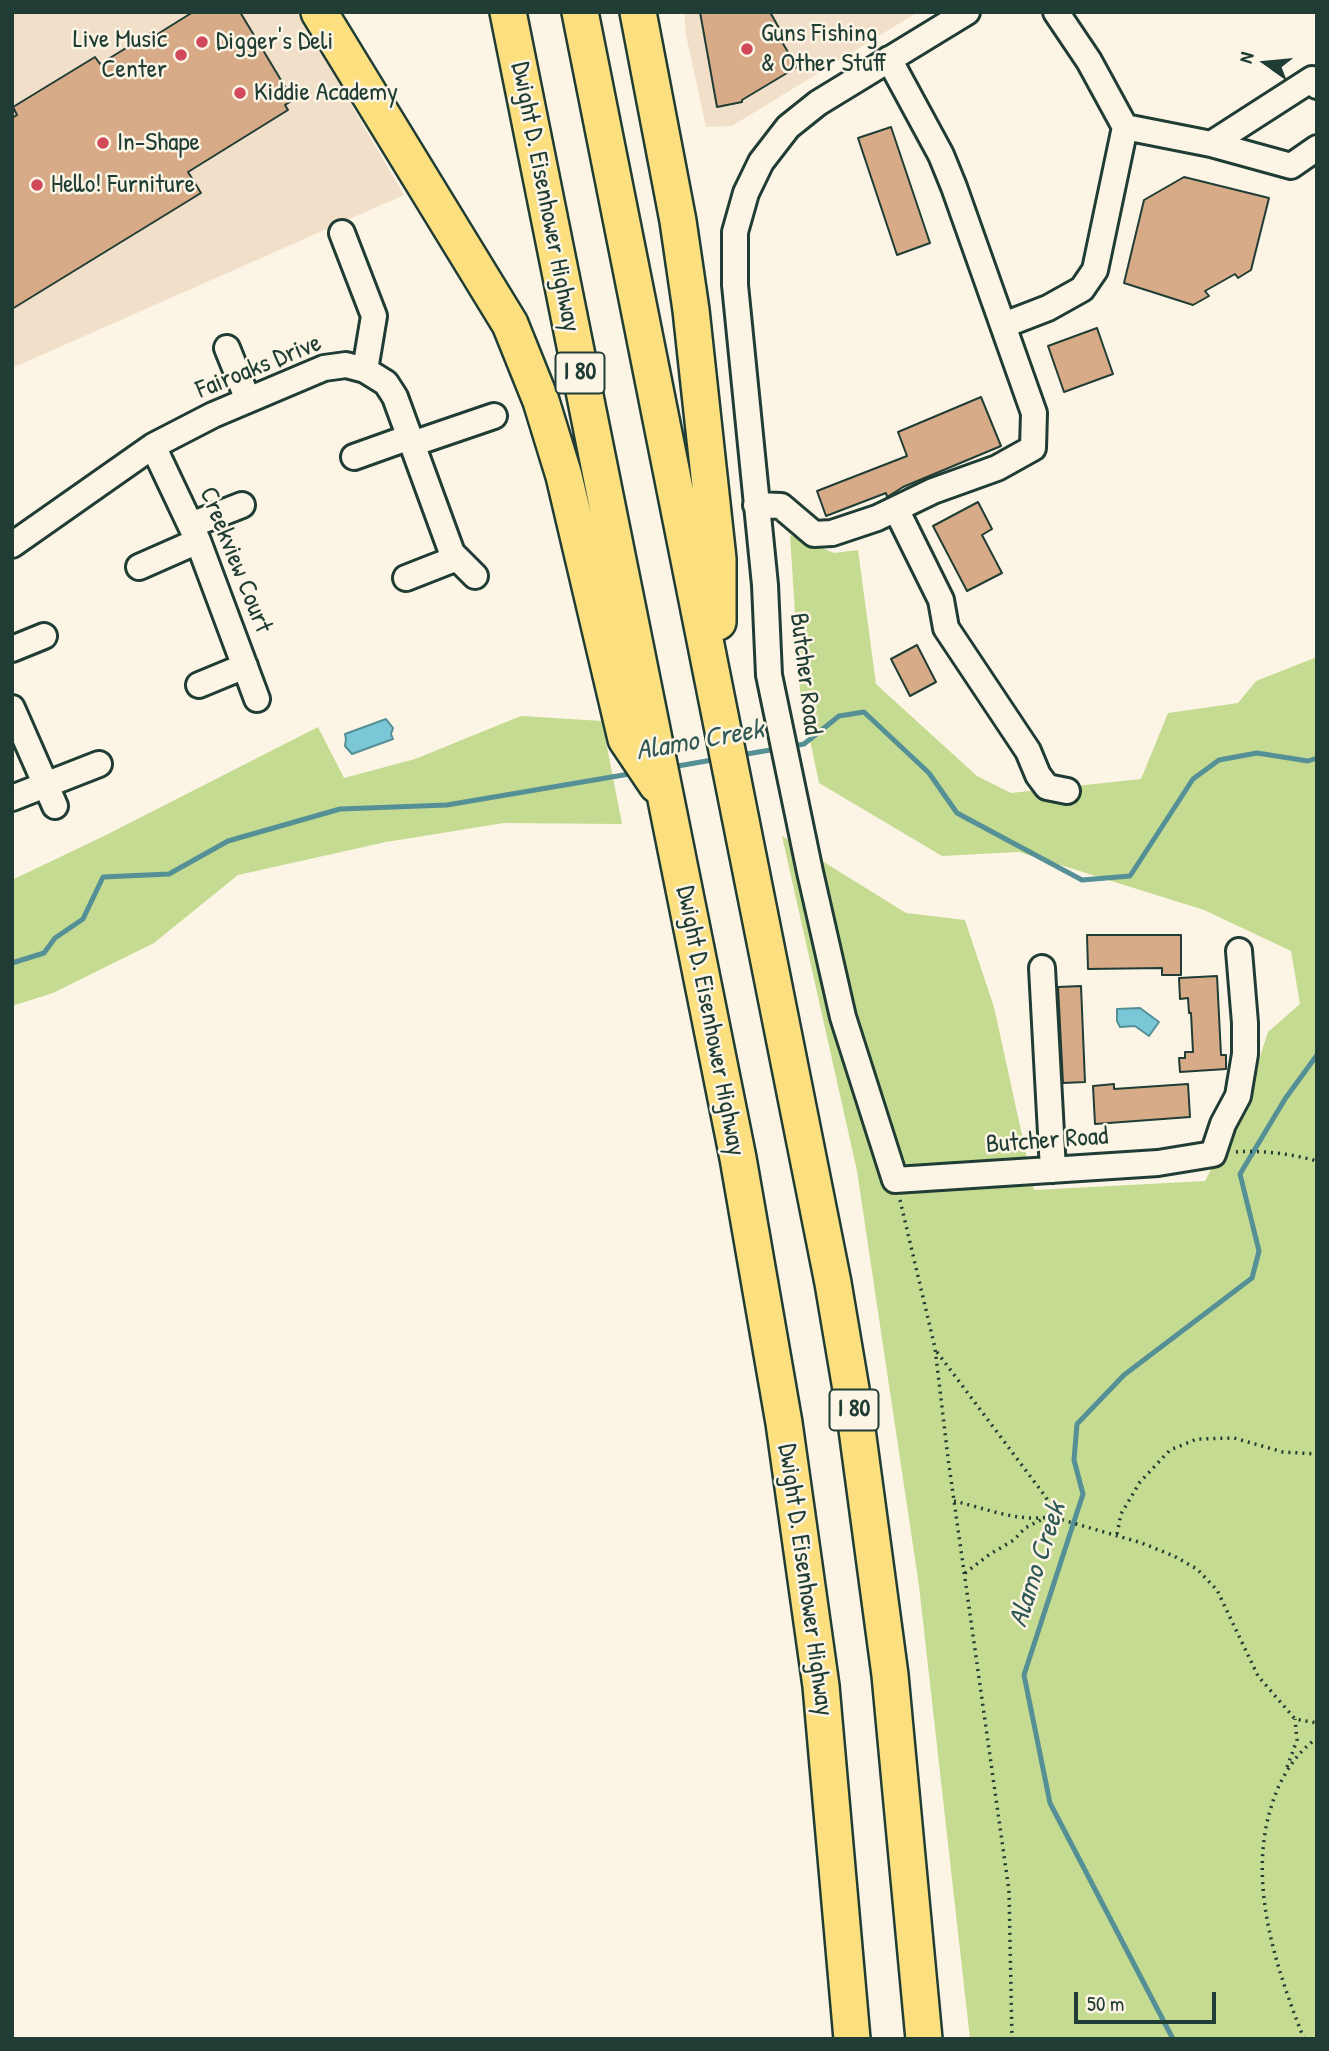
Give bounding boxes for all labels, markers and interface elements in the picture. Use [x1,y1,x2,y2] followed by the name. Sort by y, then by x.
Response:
[761,18,886,80] place label: Guns Fishing & Other Stuff
[73,24,167,86] place label: Live Music Center
[216,26,333,58] place label: Digger's Deli
[1231,28,1301,98] north arrow
[194,34,210,50] marker: Digger's Deli
[739,41,755,57] marker: Guns Fishing & Other Stuff
[173,47,189,63] marker: Live Music Center
[1232,49,1260,66] text: N
[504,59,586,335] street label: Dwight D. Eisenhower Highway
[254,77,398,109] place label: Kiddie Academy
[232,85,248,101] marker: Kiddie Academy
[117,127,200,159] place label: In-Shape
[95,135,111,151] marker: In-Shape
[51,169,195,201] place label: Hello! Furniture
[29,177,45,193] marker: Hello! Furniture
[192,328,326,406] street label: Fairoaks Drive
[556,352,604,394] road number: I 80
[192,483,278,637] street label: Creekview Court
[782,611,828,737] street label: Butcher Road
[634,713,766,769] water label: Alamo Creek
[669,883,751,1159] street label: Dwight D. Eisenhower Highway
[985,1121,1109,1161] street label: Butcher Road
[830,1390,878,1430] road number: I 80
[770,1442,840,1718] street label: Dwight D. Eisenhower Highway
[1002,1499,1074,1631] water label: Alamo Creek
[1077,1978,1219,2022] scale bar
[1087,1989,1124,2018] text: 50 m

